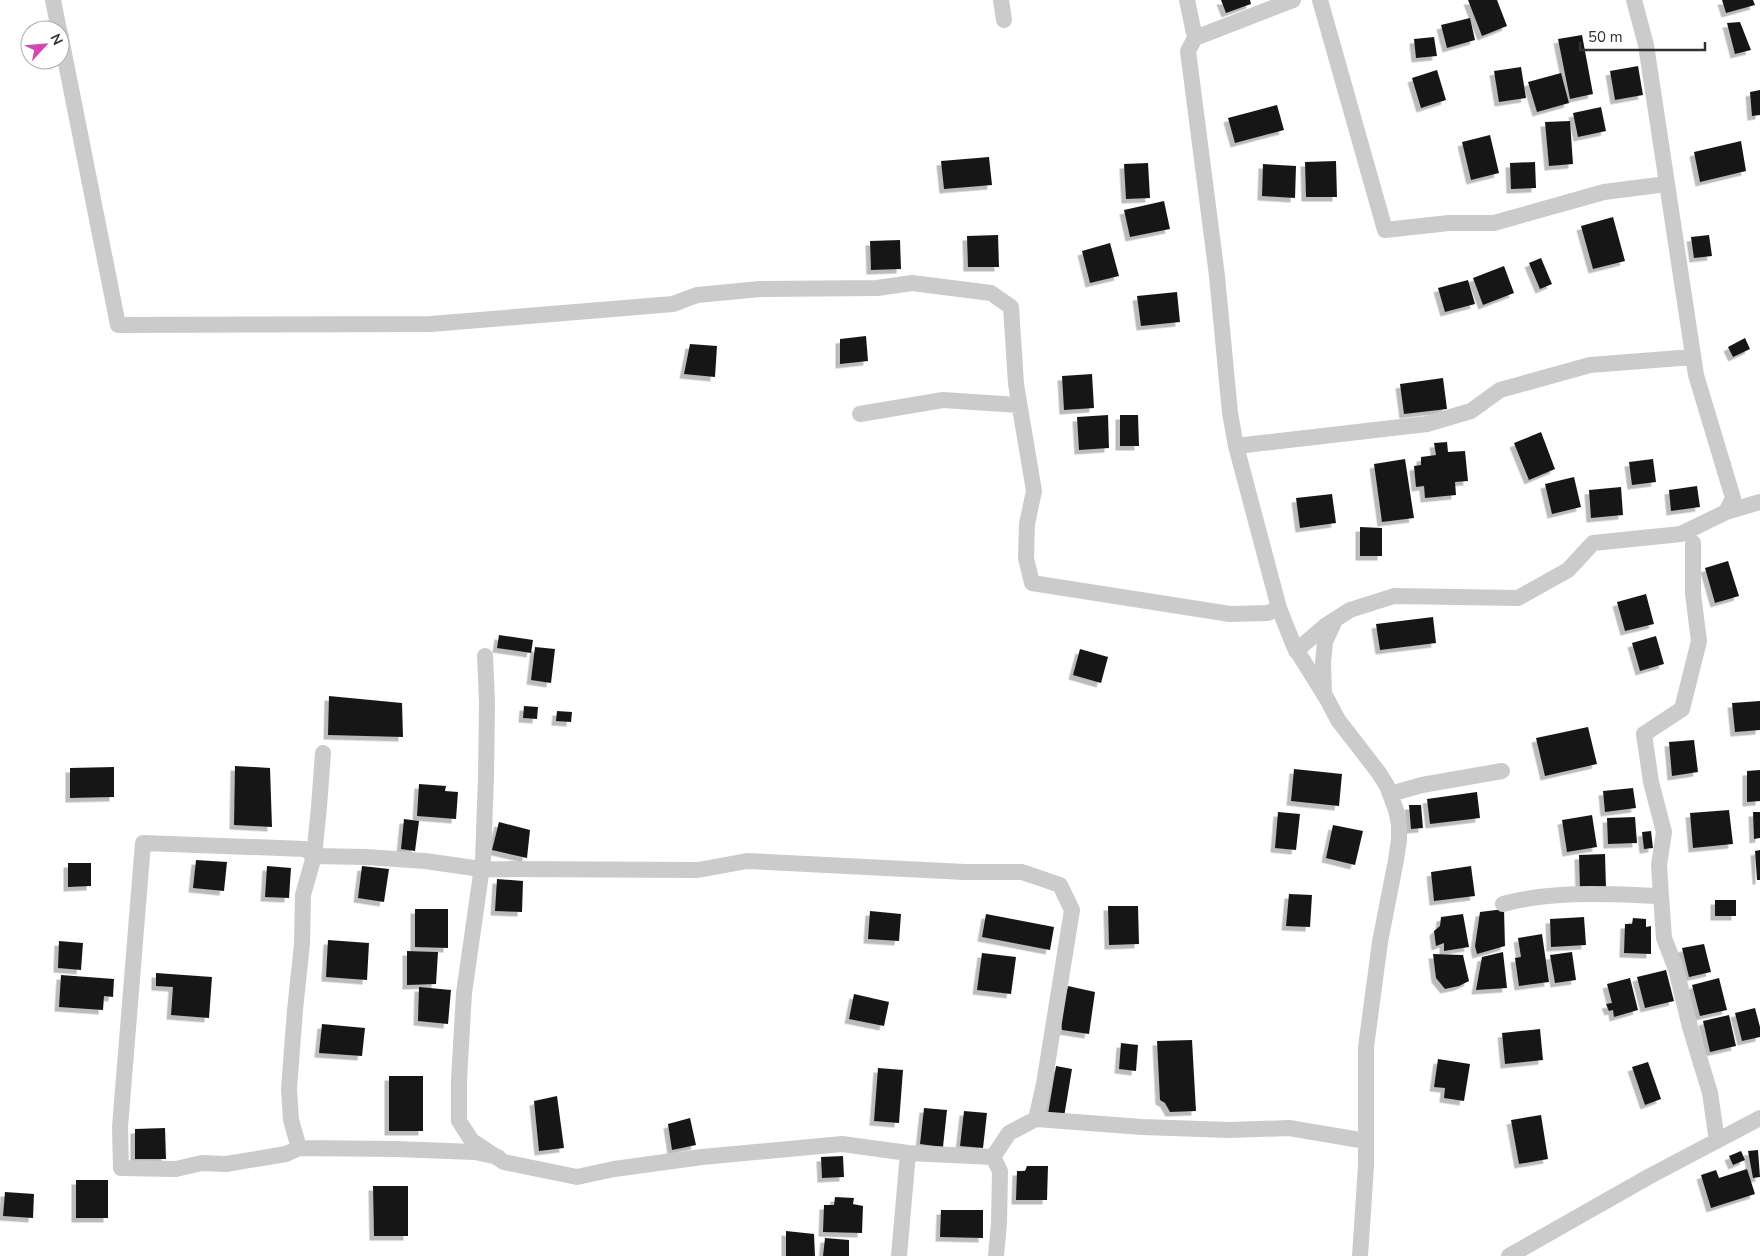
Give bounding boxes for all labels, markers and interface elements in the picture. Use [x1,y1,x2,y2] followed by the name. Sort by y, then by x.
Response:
[20,20,70,70] north arrow
[1580,20,1705,52] scale bar
[1588,27,1623,47] text: 50 m
[45,31,67,48] text: N

